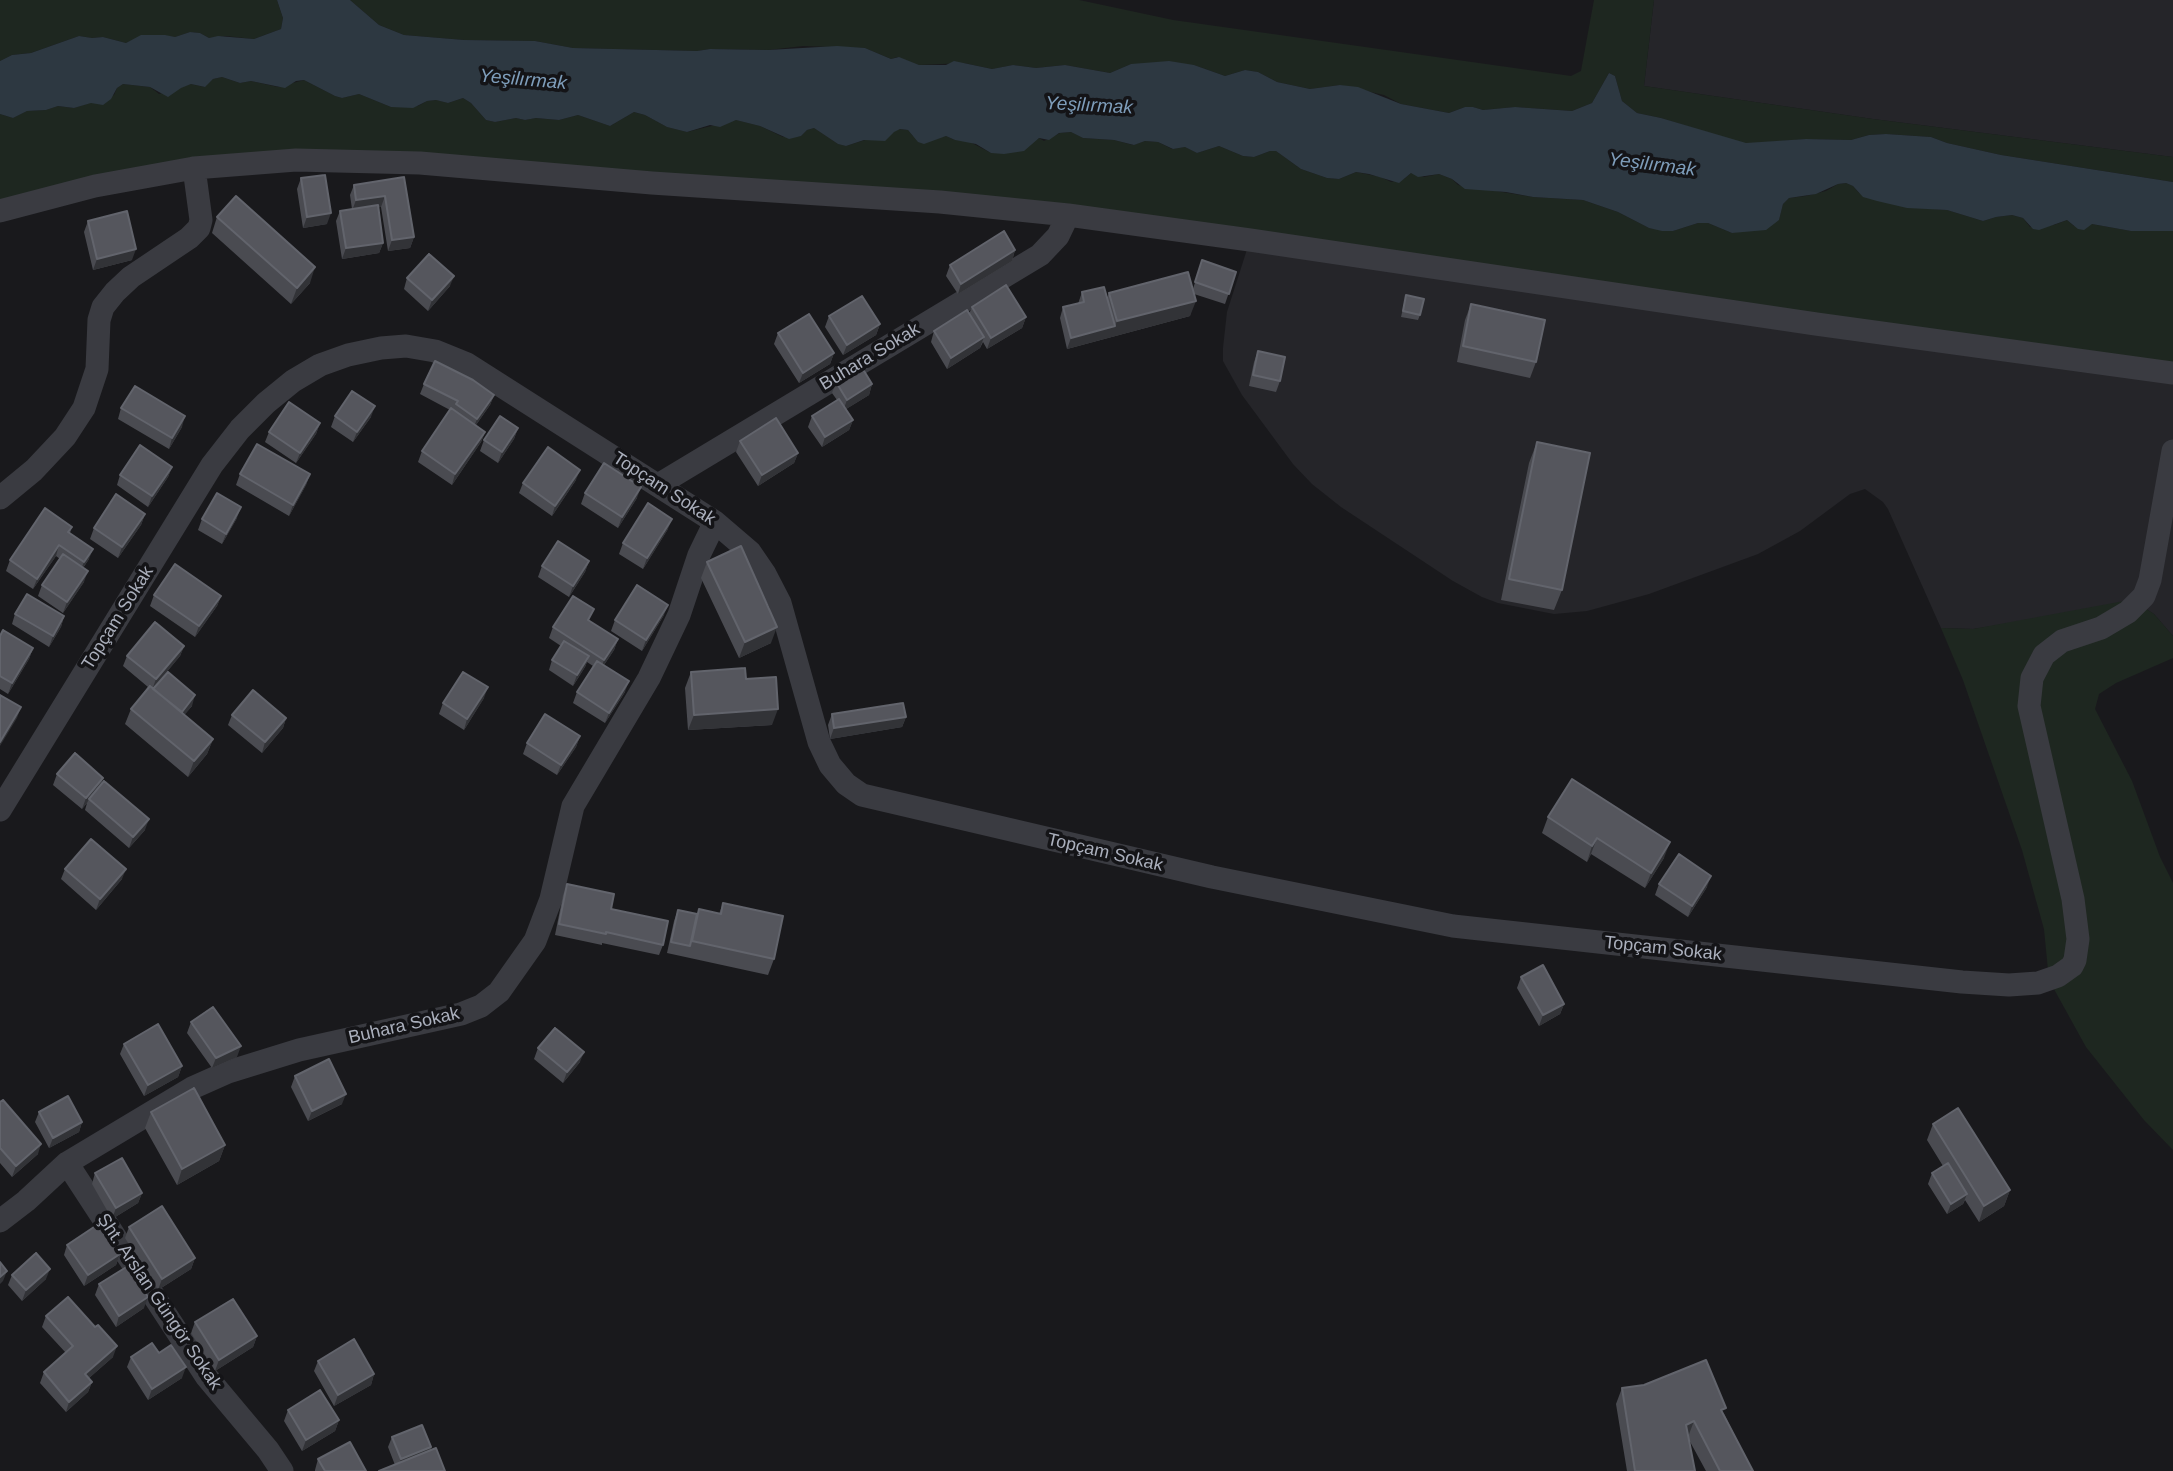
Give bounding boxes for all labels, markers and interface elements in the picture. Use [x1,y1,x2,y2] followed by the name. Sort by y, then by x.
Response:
[478,65,568,95] water label: Yeşilırmak
[1045,92,1133,120] water label: Yeşilırmak
[1607,148,1697,182] water label: Yeşilırmak
[816,319,924,395] street label: Buhara Sokak
[609,448,719,530] street label: Topçam Sokak
[78,562,158,674] street label: Topçam Sokak
[1045,829,1165,877] street label: Topçam Sokak
[1603,932,1723,966] street label: Topçam Sokak
[346,1003,462,1049] street label: Buhara Sokak
[92,1210,226,1394] street label: Şht. Arslan Güngör Sokak

